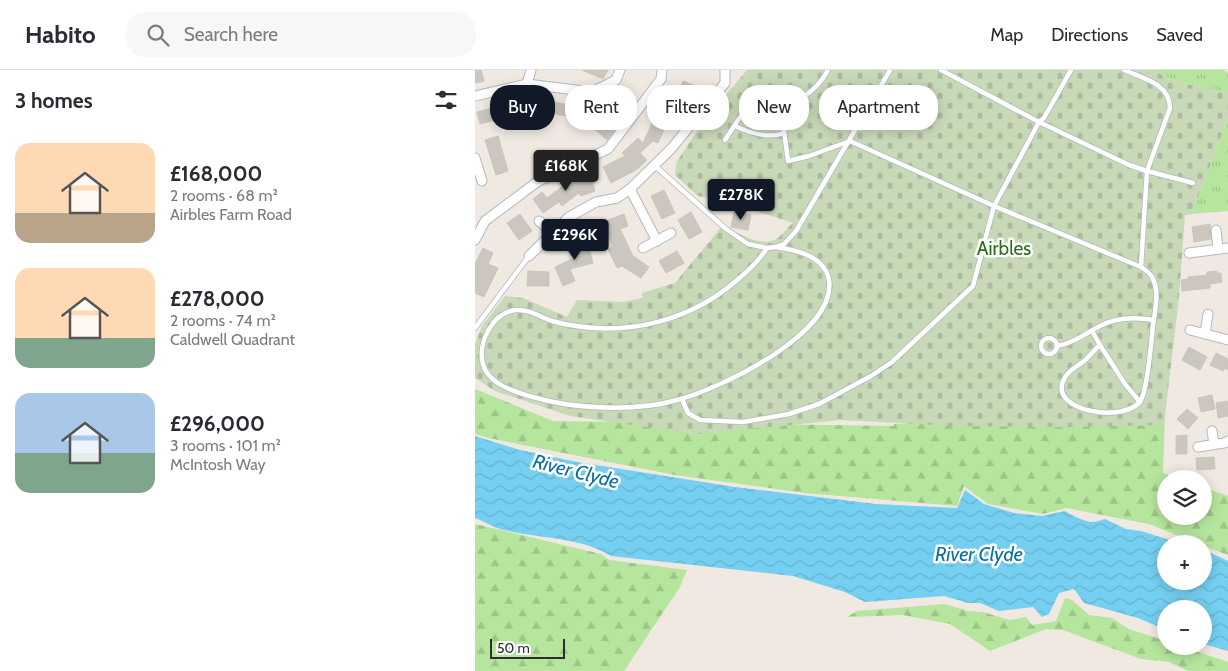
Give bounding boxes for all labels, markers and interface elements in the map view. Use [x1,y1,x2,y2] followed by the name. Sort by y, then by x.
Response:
[126,12,476,57] search box
[25,20,96,49] text: Habito
[144,21,172,49] icon: search
[184,23,278,46] text: Search here
[990,24,1023,46] text: Map
[1051,24,1128,46] text: Directions
[1156,24,1203,46] text: Saved
[490,85,555,130] chip: Buy
[565,85,637,130] chip: Rent
[647,85,729,130] chip: Filters
[739,85,809,130] chip: New
[819,85,938,130] chip: Apartment
[432,86,460,114] icon: filters
[15,88,93,113] text: 3 homes
[531,150,601,192] pin: £168K
[545,156,587,175] text: £168K
[170,161,262,186] text: £168,000
[55,163,115,223] icon: home
[706,178,776,221] pin: £278K
[719,185,763,204] text: £278K
[170,186,278,205] text: 2 rooms · 68 m²
[170,205,292,224] text: Airbles Farm Road
[540,218,610,261] pin: £296K
[553,225,597,244] text: £296K
[977,237,1031,260] park label: Airbles
[170,286,265,311] text: £278,000
[55,288,115,348] icon: home
[170,311,276,330] text: 2 rooms · 74 m²
[170,330,295,349] text: Caldwell Quadrant
[170,411,265,436] text: £296,000
[55,413,115,473] icon: home
[170,436,281,455] text: 3 rooms · 101 m²
[530,449,622,493] water label: River Clyde
[170,455,266,474] text: McIntosh Way
[1157,470,1212,655] map controls
[1157,470,1212,525] button: layers
[1157,535,1212,590] button: +
[935,542,1023,566] water label: River Clyde
[1157,600,1212,655] button: −
[490,636,565,659] scale bar
[497,639,530,657] text: 50 m

